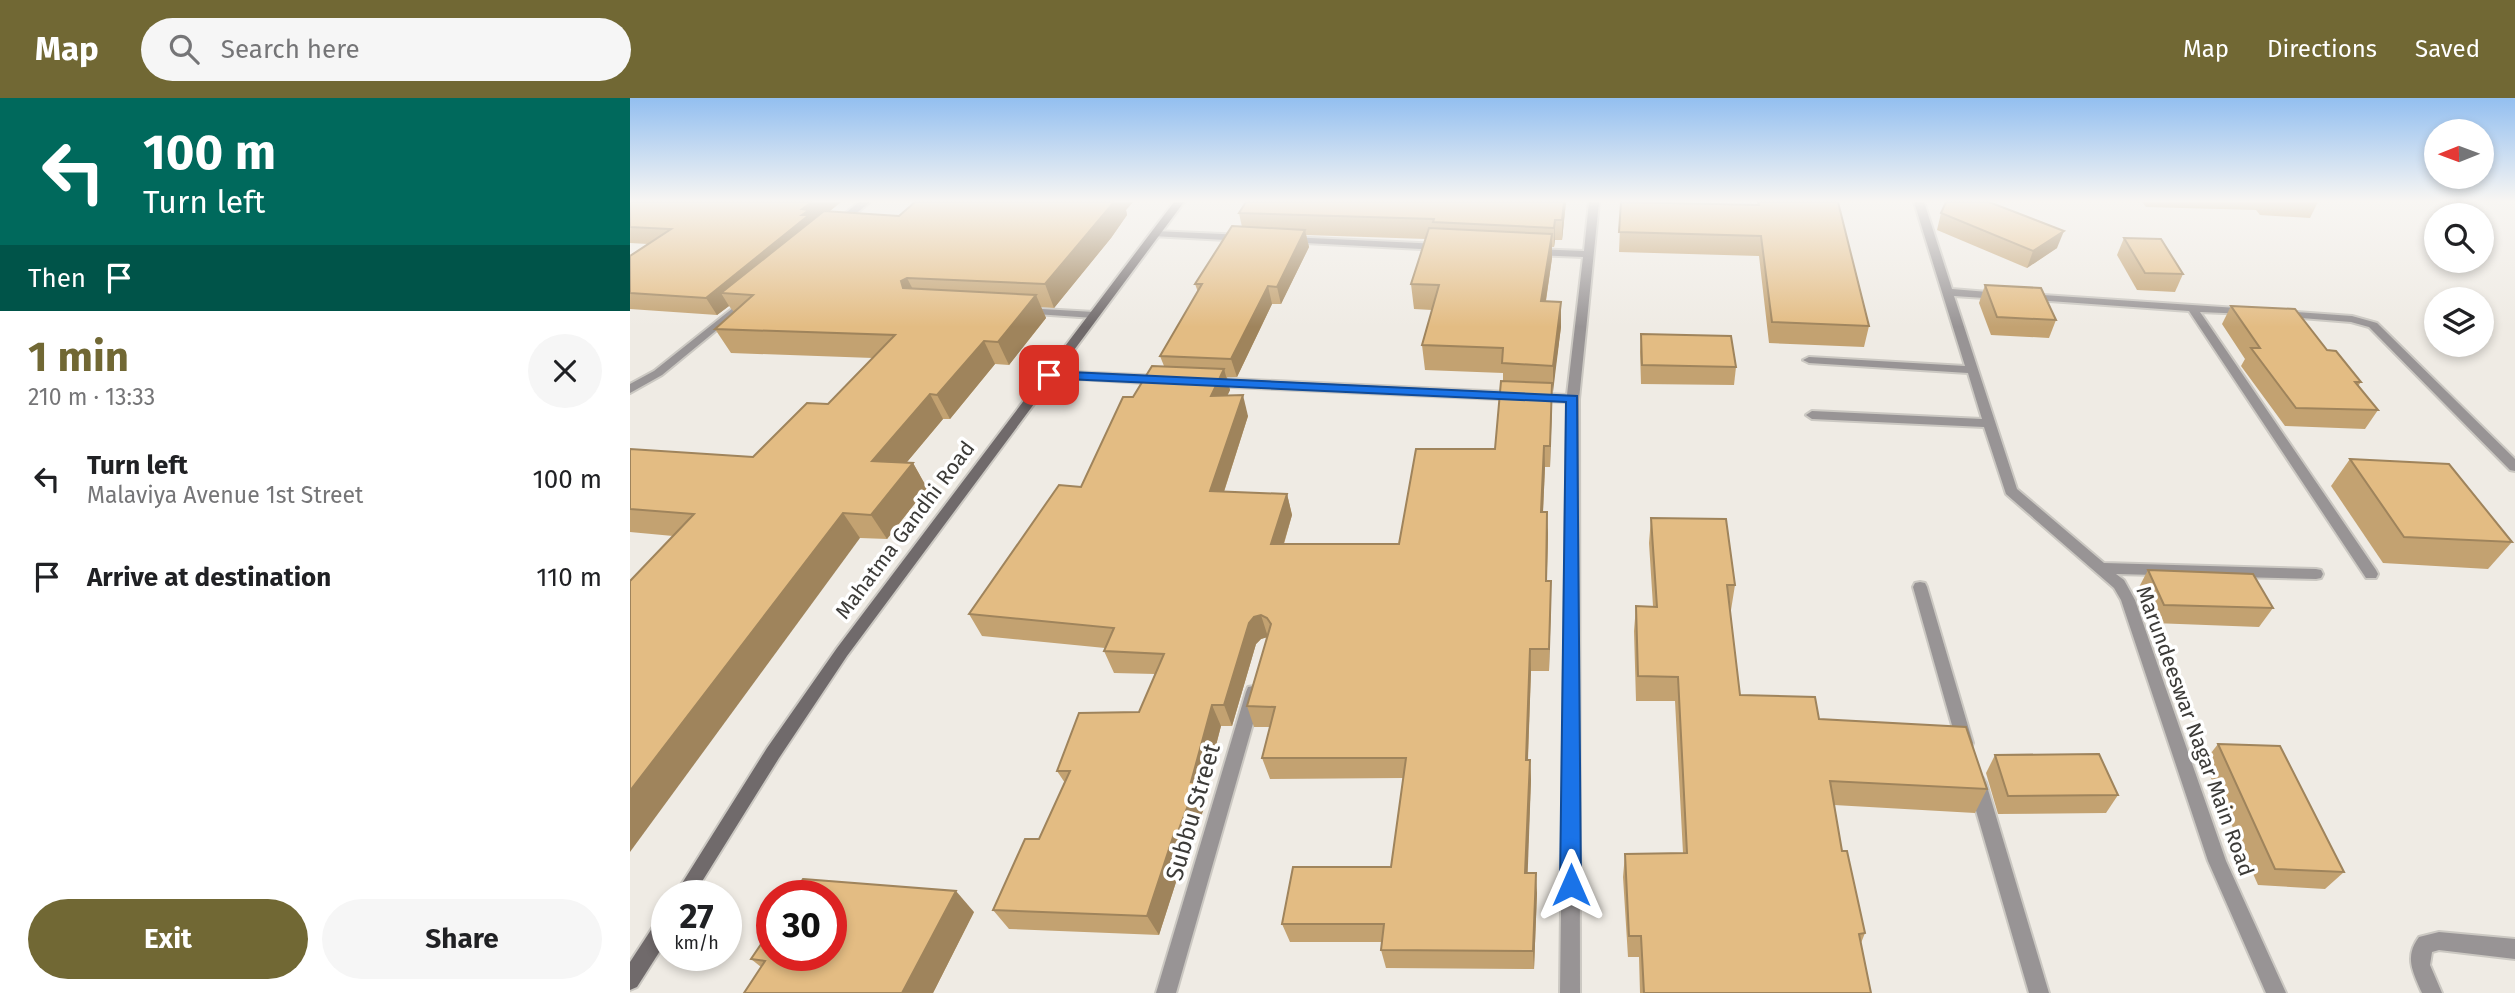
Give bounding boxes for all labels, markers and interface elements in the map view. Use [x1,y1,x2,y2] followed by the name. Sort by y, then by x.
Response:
[141,18,631,81] search box
[35,29,99,69] text: Map
[165,30,203,68] icon: search
[221,34,360,65] text: Search here
[2183,35,2229,63] text: Map
[2267,35,2377,63] text: Directions
[2415,35,2480,63] text: Saved
[2424,119,2494,189] north arrow
[2424,119,2494,357] map controls
[143,123,276,182] text: 100 m
[28,126,119,217] icon: left
[143,183,265,221] text: Turn left
[2424,203,2494,273] button: search
[100,259,138,297] icon: arrive
[28,263,86,294] text: Then
[2424,287,2494,357] button: layers
[28,332,129,382] text: 1 min
[528,334,602,408] button: close
[1019,345,1079,405] pin
[1030,356,1068,394] icon: arrive
[28,383,155,411] text: 210 m · 13:33
[830,436,980,624] street label: Mahatma Gandhi Road
[87,450,188,481] text: Turn left
[28,460,66,498] icon: left
[533,464,602,495] text: 100 m
[87,481,363,509] text: Malaviya Avenue 1st Street
[28,558,66,596] icon: arrive
[87,562,331,593] text: Arrive at destination
[536,562,602,593] text: 110 m
[2130,583,2260,879] street label: Marundeeswar Nagar Main Road
[1160,740,1226,884] street label: Subbu Street
[1534,848,1608,922] position arrow
[756,880,847,971] speed limit sign: 30
[679,895,714,937] text: 27
[28,899,308,979] button: Exit
[322,899,602,979] button: Share
[674,932,719,954] text: km/h

